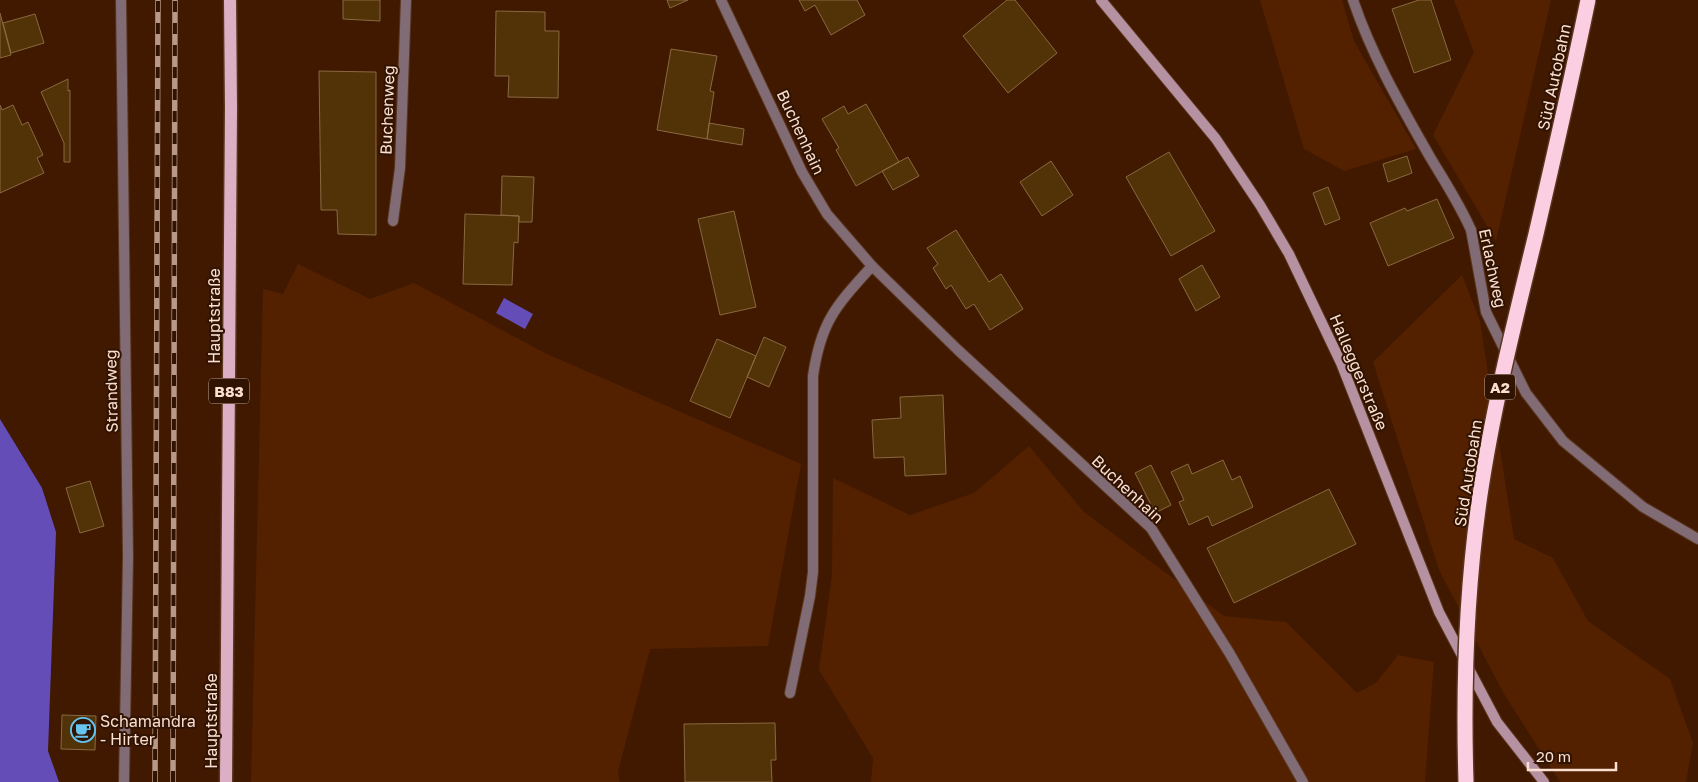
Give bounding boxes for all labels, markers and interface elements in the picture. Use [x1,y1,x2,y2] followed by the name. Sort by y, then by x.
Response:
[1533,22,1575,132] street label: Süd Autobahn
[375,65,399,155] street label: Buchenweg
[773,86,829,178] street label: Buchenhain
[1475,227,1511,309] street label: Erlachweg
[204,268,224,364] street label: Hauptstraße
[1326,311,1392,433] street label: Halleggerstraße
[100,349,122,433] street label: Strandweg
[1485,374,1515,400] road number: A2
[209,378,249,404] road number: B83
[1450,418,1486,528] street label: Süd Autobahn
[1088,451,1168,527] street label: Buchenhain
[201,673,221,769] street label: Hauptstraße
[100,711,196,749] place label: Schamandra - Hirter
[70,717,96,743] cafe icon: Schamandra - Hirter
[1528,740,1616,772] scale bar
[1536,747,1571,765] text: 20 m

